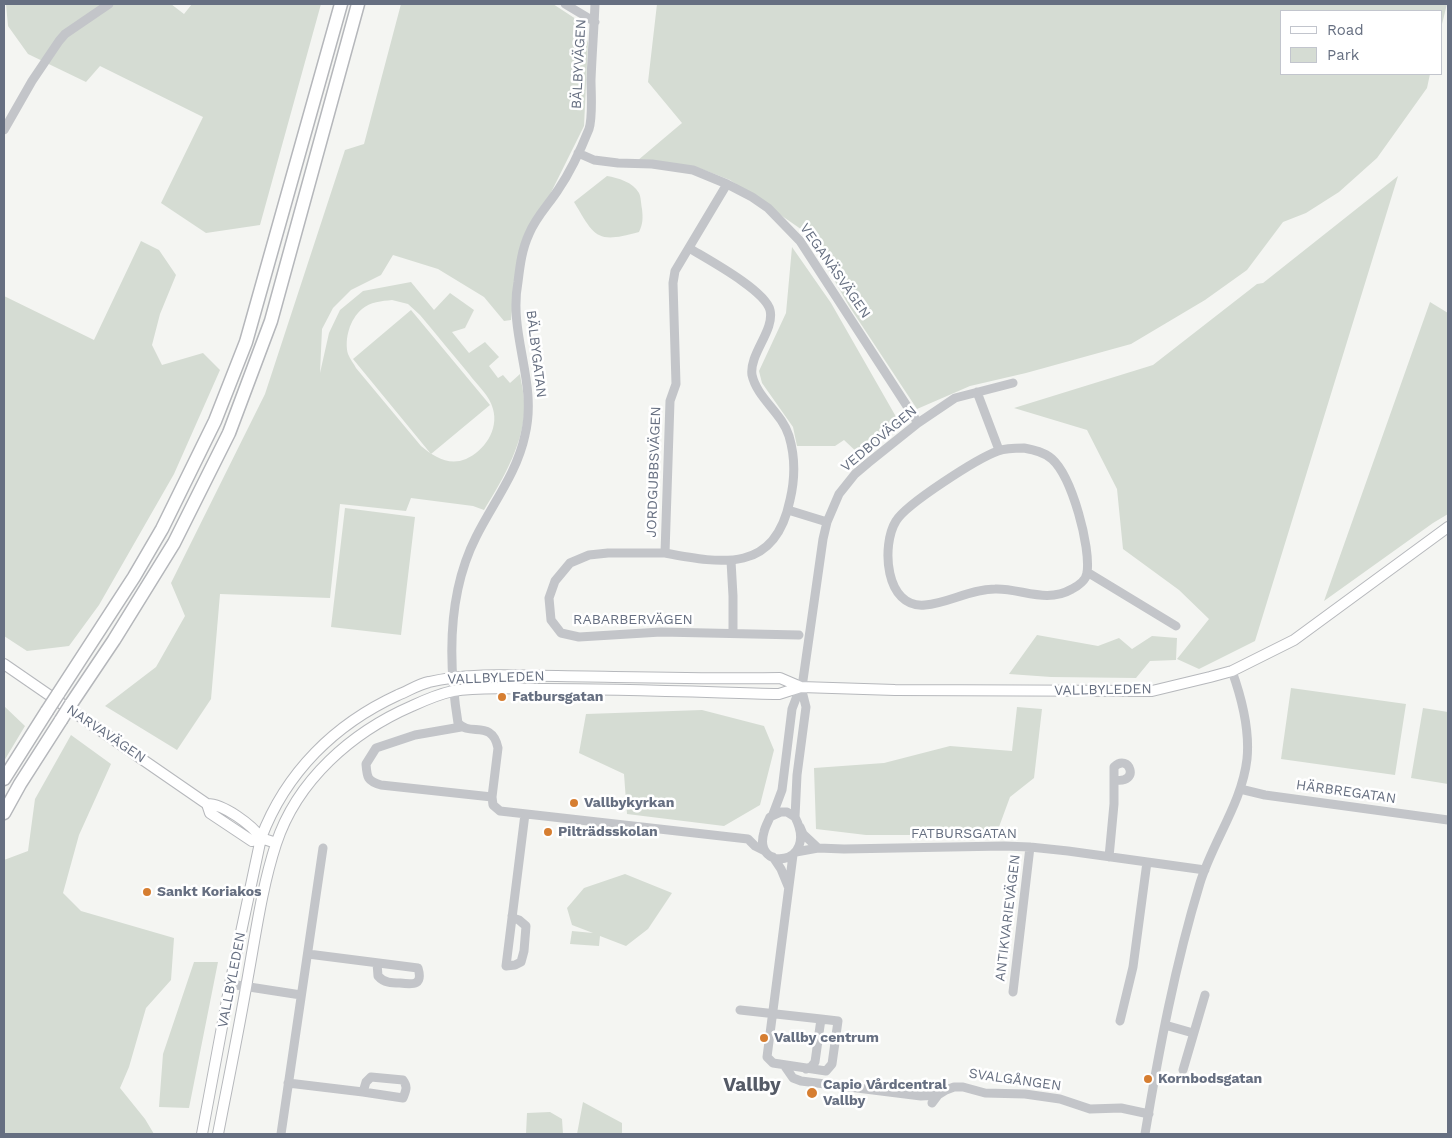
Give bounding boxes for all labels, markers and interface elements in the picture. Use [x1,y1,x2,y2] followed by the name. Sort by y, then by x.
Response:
[1280,10,1442,75] legend
[568,19,590,109] street label: BÄLBYVÄGEN
[1327,21,1364,39] text: Road
[1327,46,1359,64] text: Park
[796,220,874,322] street label: VEGANÄSVÄGEN
[522,309,550,399] street label: BÄLBYGATAN
[838,402,920,476] street label: VEDBOVÄGEN
[643,406,665,538] street label: JORDGUBBSVÄGEN
[573,612,693,628] street label: RABARBERVÄGEN
[447,668,545,688] street label: VALLBYLEDEN
[1054,681,1152,699] street label: VALLBYLEDEN
[512,689,603,705] place label: Fatbursgatan
[496,691,508,703] marker: Fatbursgatan
[63,701,149,767] street label: NARVAVÄGEN
[1295,777,1397,807] street label: HÄRBREGATAN
[584,795,674,811] place label: Vallbykyrkan
[568,797,580,809] marker: Vallbykyrkan
[558,824,658,840] place label: Pilträdsskolan
[542,826,554,838] marker: Pilträdsskolan
[911,826,1017,842] street label: FATBURSGATAN
[992,854,1024,982] street label: ANTIKVARIEVÄGEN
[157,884,261,900] place label: Sankt Koriakos
[141,886,153,898] marker: Sankt Koriakos
[214,931,250,1029] street label: VALLBYLEDEN
[774,1030,879,1046] place label: Vallby centrum
[758,1032,770,1044] marker: Vallby centrum
[968,1065,1062,1095] street label: SVALGÅNGEN
[1158,1071,1262,1087] place label: Kornbodsgatan
[1142,1073,1154,1085] marker: Kornbodsgatan
[723,1074,781,1096] district label: Vallby
[823,1077,947,1110] place label: Capio Vårdcentral Vallby
[805,1086,819,1100] marker: Capio Vårdcentral Vallby

